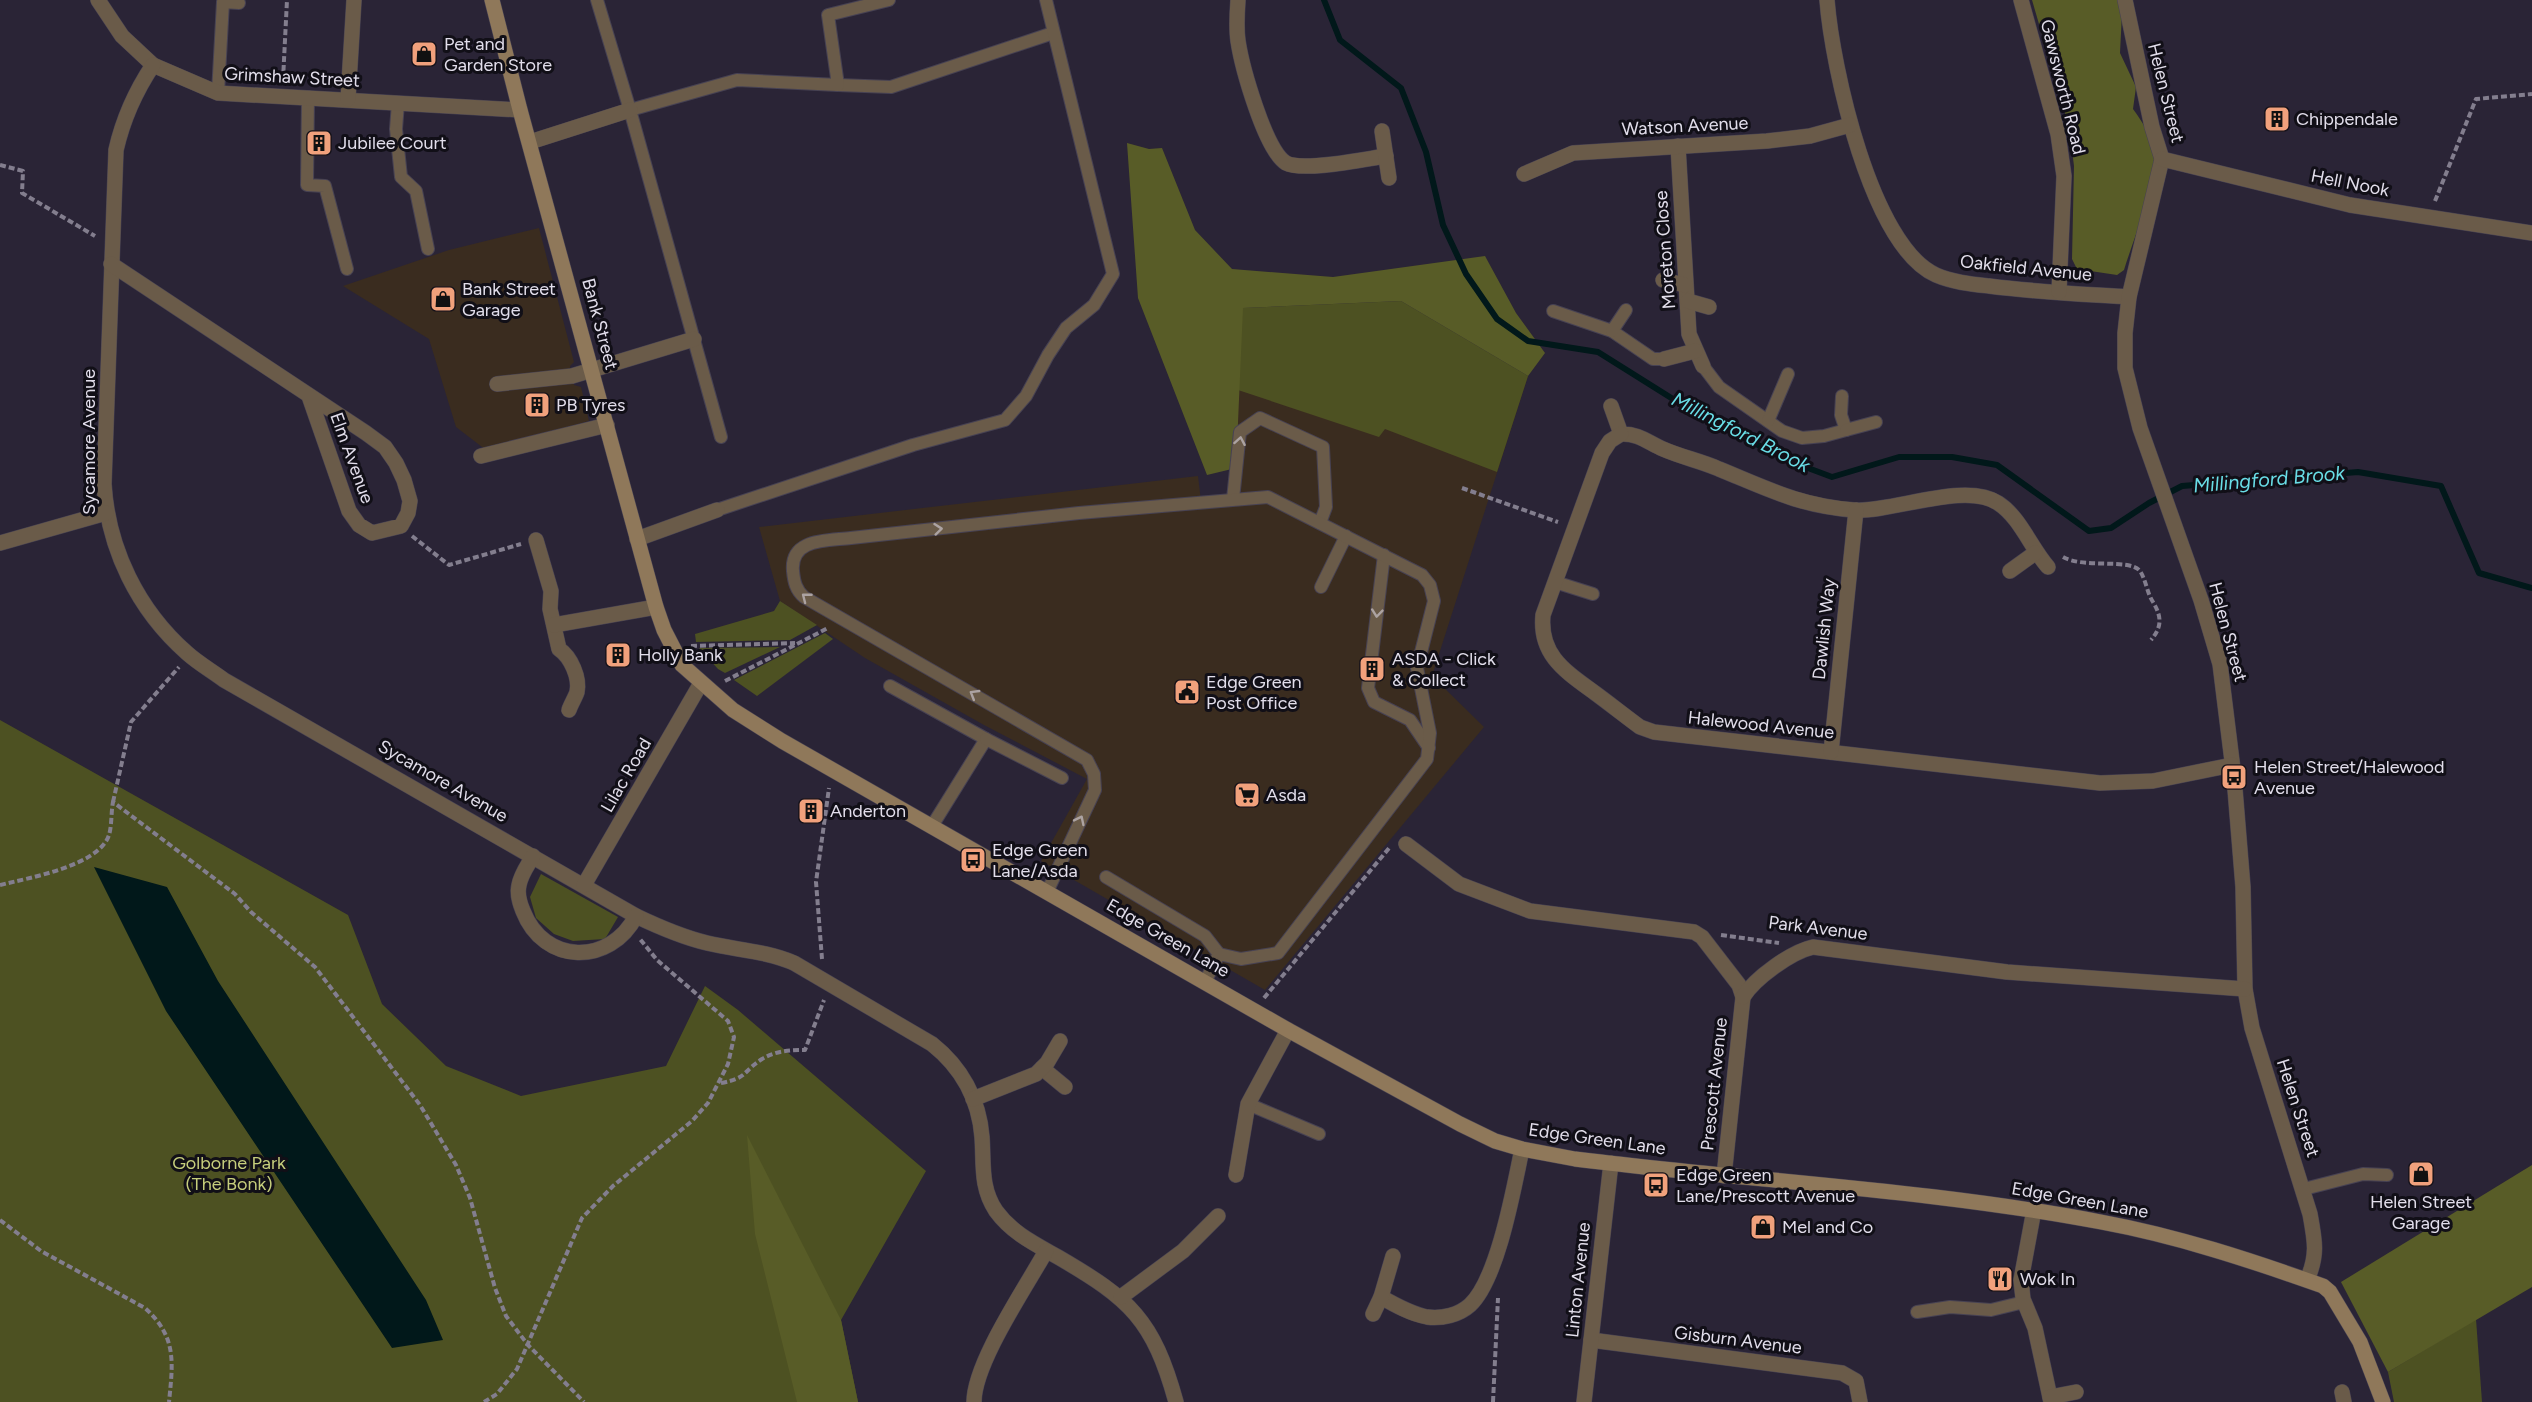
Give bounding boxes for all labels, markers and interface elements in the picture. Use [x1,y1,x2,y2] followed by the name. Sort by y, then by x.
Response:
[2036,17,2090,157] street label: Gawsworth Road
[444,33,552,76] place label: Pet and Garden Store
[409,39,439,69] shop icon: Pet and Garden Store
[2143,41,2189,145] street label: Helen Street
[224,62,361,92] street label: Grimshaw Street
[2262,104,2292,134] building icon: Chippendale
[2296,108,2398,130] place label: Chippendale
[1621,112,1749,140] street label: Watson Avenue
[304,128,334,158] building icon: Jubilee Court
[338,132,447,154] place label: Jubilee Court
[2309,165,2391,201] street label: Hell Nook
[1650,190,1680,310] street label: Moreton Close
[1959,250,2093,286] street label: Oakfield Avenue
[577,276,623,372] street label: Bank Street
[462,278,556,321] place label: Bank Street Garage
[428,284,458,314] shop icon: Bank Street Garage
[78,369,100,515] street label: Sycamore Avenue
[1668,387,1815,478] water label: Millingford Brook
[522,390,552,420] building icon: PB Tyres
[556,394,625,416] place label: PB Tyres
[325,409,379,507] street label: Elm Avenue
[1233,436,1246,446] one-way arrow
[2192,460,2347,498] water label: Millingford Brook
[933,523,942,536] one-way arrow
[1808,577,1840,681] street label: Dawlish Way
[2204,580,2252,684] street label: Helen Street
[801,593,812,604] one-way arrow
[1371,609,1384,618] one-way arrow
[603,640,633,670] building icon: Holly Bank
[638,644,723,666] place label: Holly Bank
[1392,648,1496,691] place label: ASDA - Click & Collect
[1357,654,1387,684] building icon: ASDA - Click & Collect
[1206,671,1302,714] place label: Edge Green Post Office
[1172,677,1202,707] public building icon: Edge Green Post Office
[970,690,980,702] one-way arrow
[1687,706,1835,744] street label: Halewood Avenue
[596,734,656,816] street label: Lilac Road
[374,735,512,827] street label: Sycamore Avenue
[2254,756,2445,799] place label: Helen Street/Halewood Avenue
[2219,762,2249,792] bus stop icon: Helen Street/Halewood Avenue
[1232,780,1262,810] supermarket icon: Asda
[1266,784,1306,806] place label: Asda
[796,796,826,826] building icon: Anderton
[830,800,906,822] place label: Anderton
[1073,815,1085,826] one-way arrow
[992,839,1088,882] place label: Edge Green Lane/Asda
[958,845,988,875] bus stop icon: Edge Green Lane/Asda
[1103,894,1234,982] street label: Edge Green Lane
[1767,911,1869,945] street label: Park Avenue
[1696,1016,1732,1152] street label: Prescott Avenue
[2272,1056,2324,1160] street label: Helen Street
[1527,1118,1667,1160] street label: Edge Green Lane
[172,1152,286,1195] park label: Golborne Park (The Bonk)
[2406,1159,2436,1189] shop icon: Helen Street Garage
[1676,1164,1855,1207] place label: Edge Green Lane/Prescott Avenue
[1641,1170,1671,1200] bus stop icon: Edge Green Lane/Prescott Avenue
[2010,1177,2150,1223] street label: Edge Green Lane
[2370,1191,2472,1234] place label: Helen Street Garage
[1748,1212,1778,1242] shop icon: Mel and Co
[1782,1216,1873,1238] place label: Mel and Co
[1561,1221,1595,1339] street label: Linton Avenue
[1985,1264,2015,1294] restaurant icon: Wok In
[2020,1268,2075,1290] place label: Wok In
[1673,1321,1803,1359] street label: Gisburn Avenue

